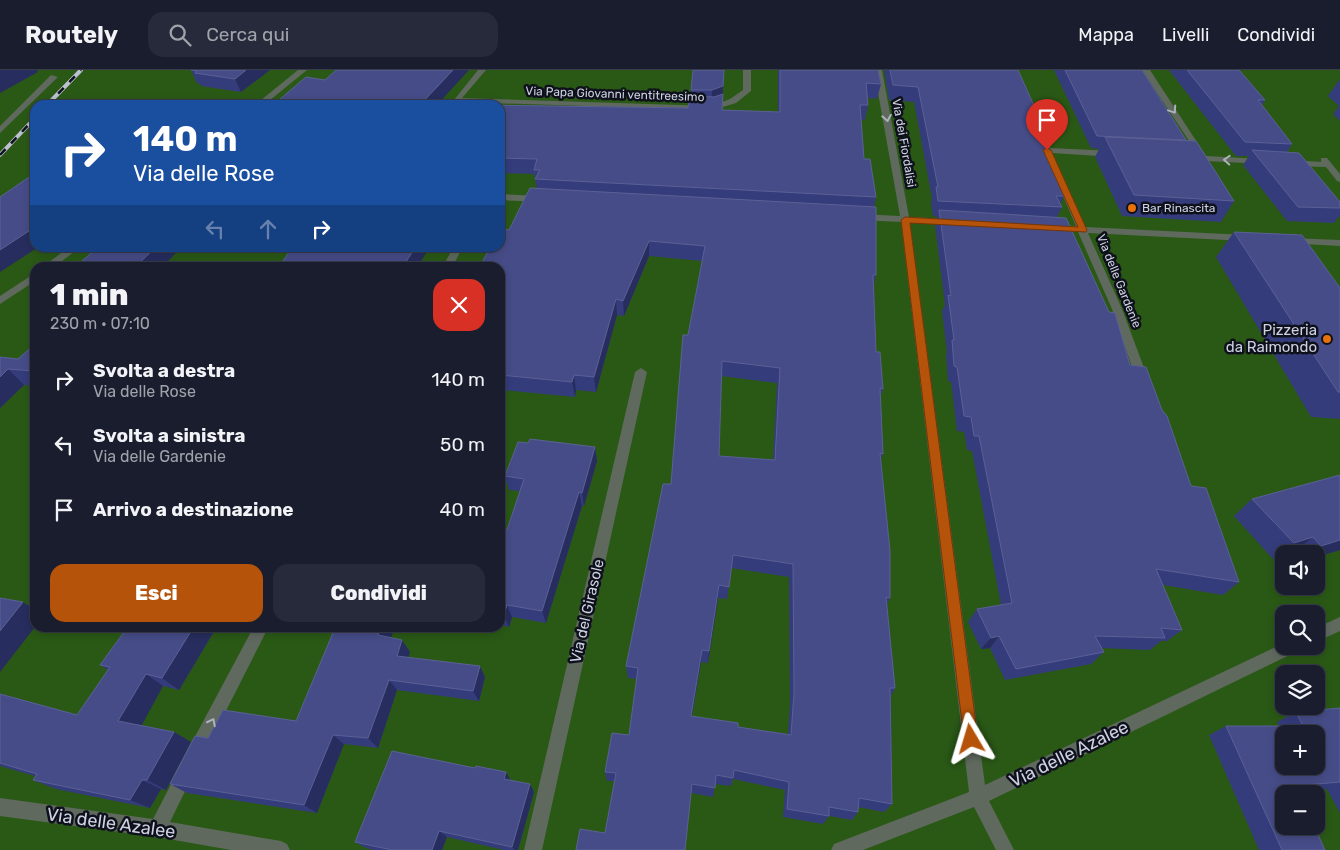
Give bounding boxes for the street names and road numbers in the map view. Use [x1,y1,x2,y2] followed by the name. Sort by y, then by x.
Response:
[525,84,705,104] street label: Via Papa Giovanni ventitreesimo
[889,98,919,189] street label: Via dei Fiordalisi
[1094,232,1144,330] street label: Via delle Gardenie
[566,557,608,665] street label: Via del Girasole
[1006,716,1132,792] street label: Via delle Azalee
[45,803,177,843] street label: Via delle Azalee

